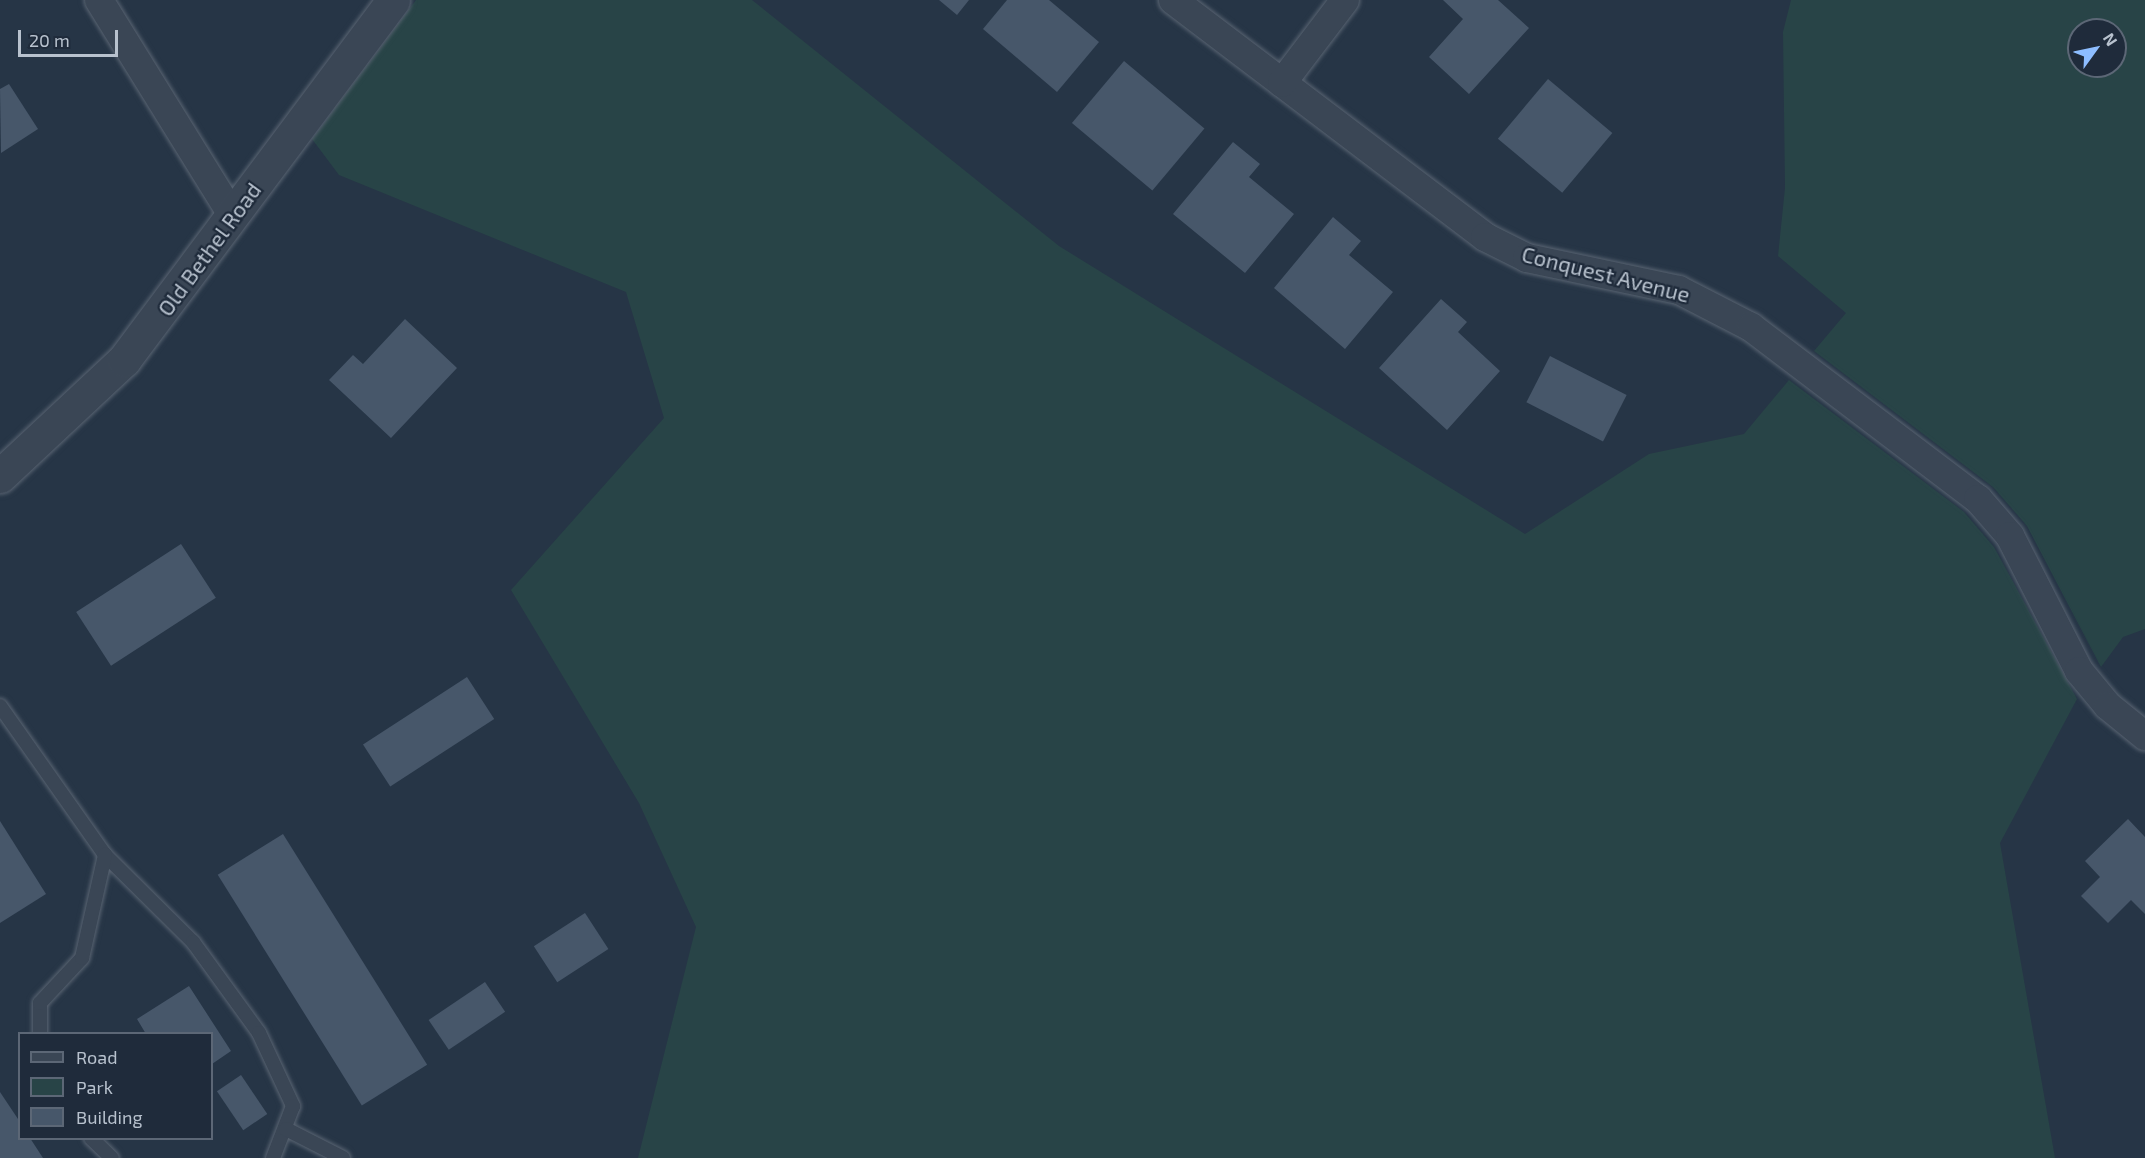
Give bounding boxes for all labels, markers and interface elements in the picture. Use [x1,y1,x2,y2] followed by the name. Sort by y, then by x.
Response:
[21,18,122,56] scale bar
[2067,18,2127,78] north arrow
[29,29,70,51] text: 20 m
[2100,29,2122,49] text: N
[152,177,266,321] street label: Old Bethel Road
[1519,240,1693,308] street label: Conquest Avenue
[18,1032,213,1140] legend
[76,1046,117,1068] text: Road
[76,1076,113,1098] text: Park
[76,1106,143,1128] text: Building

